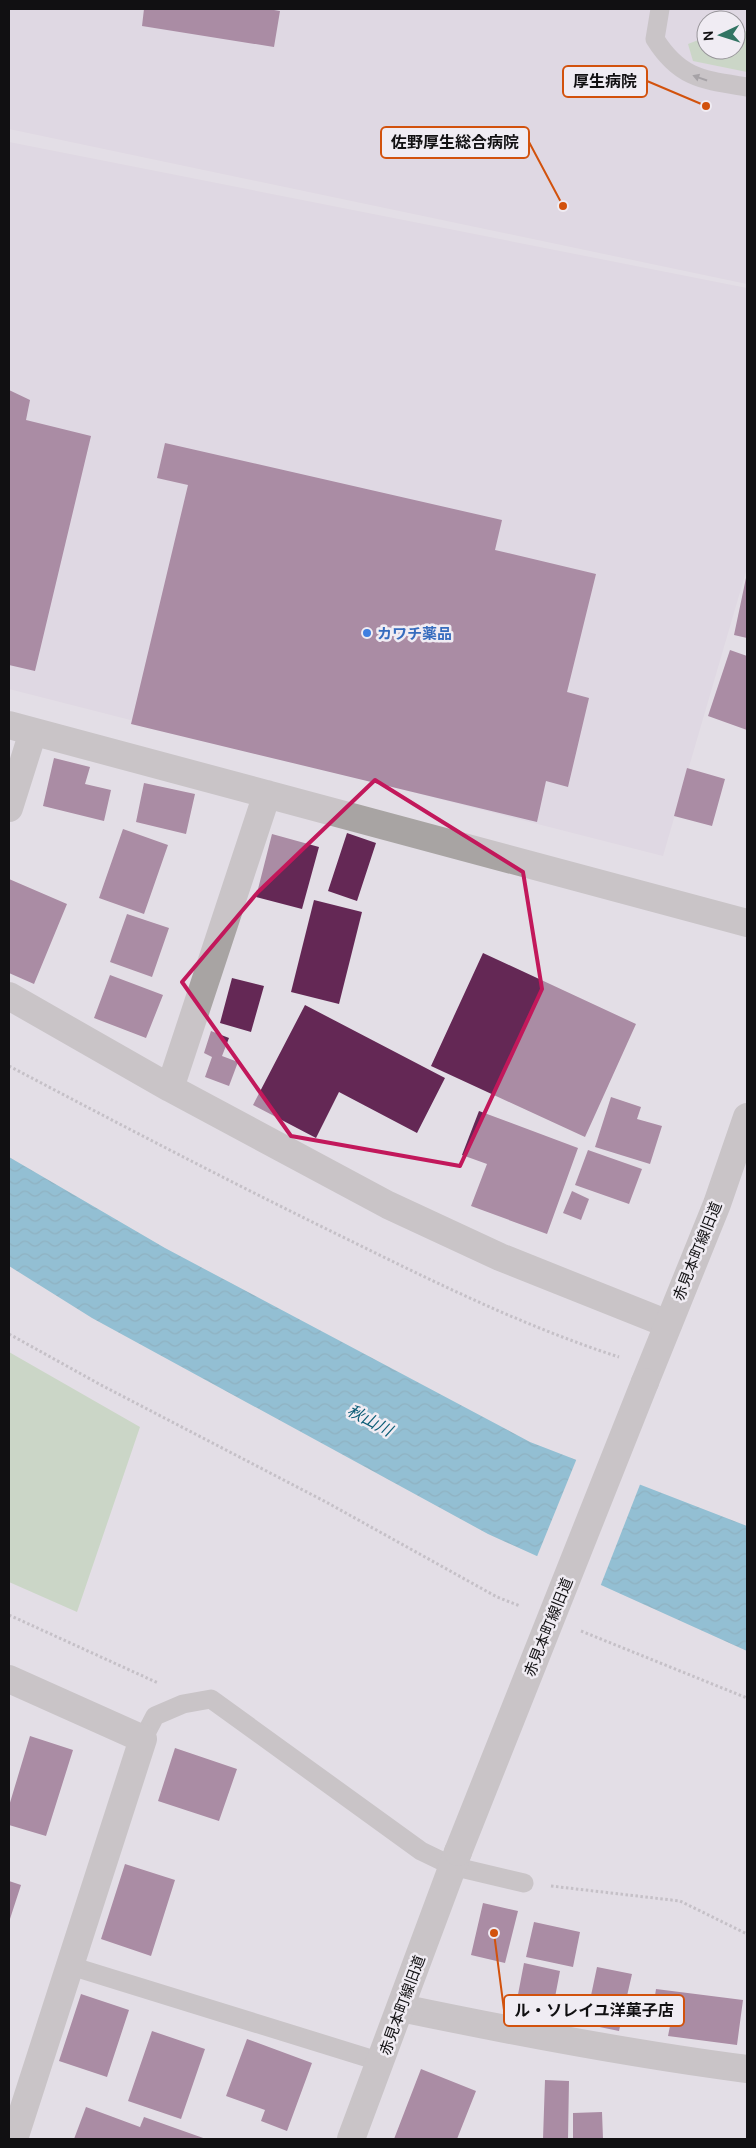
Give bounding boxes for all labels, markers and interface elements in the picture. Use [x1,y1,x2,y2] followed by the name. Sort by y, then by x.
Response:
[696,10,746,60] north arrow
[700,30,716,42] text: N
[563,66,647,97] callout: 厚生病院
[573,72,637,90] text: 厚生病院
[692,73,707,81] one-way arrow
[381,127,529,158] callout: 佐野厚生総合病院
[390,133,519,151] text: 佐野厚生総合病院
[377,625,452,642] place label: カワチ薬品
[361,627,373,639] marker: カワチ薬品
[669,1199,725,1303] street label: 赤見本町線旧道
[345,1401,397,1440] water label: 秋山川
[520,1575,576,1679] street label: 赤見本町線旧道
[376,1953,428,2057] street label: 赤見本町線旧道
[504,1995,684,2026] callout: ル・ソレイユ洋菓子店
[514,2001,674,2019] text: ル・ソレイユ洋菓子店

